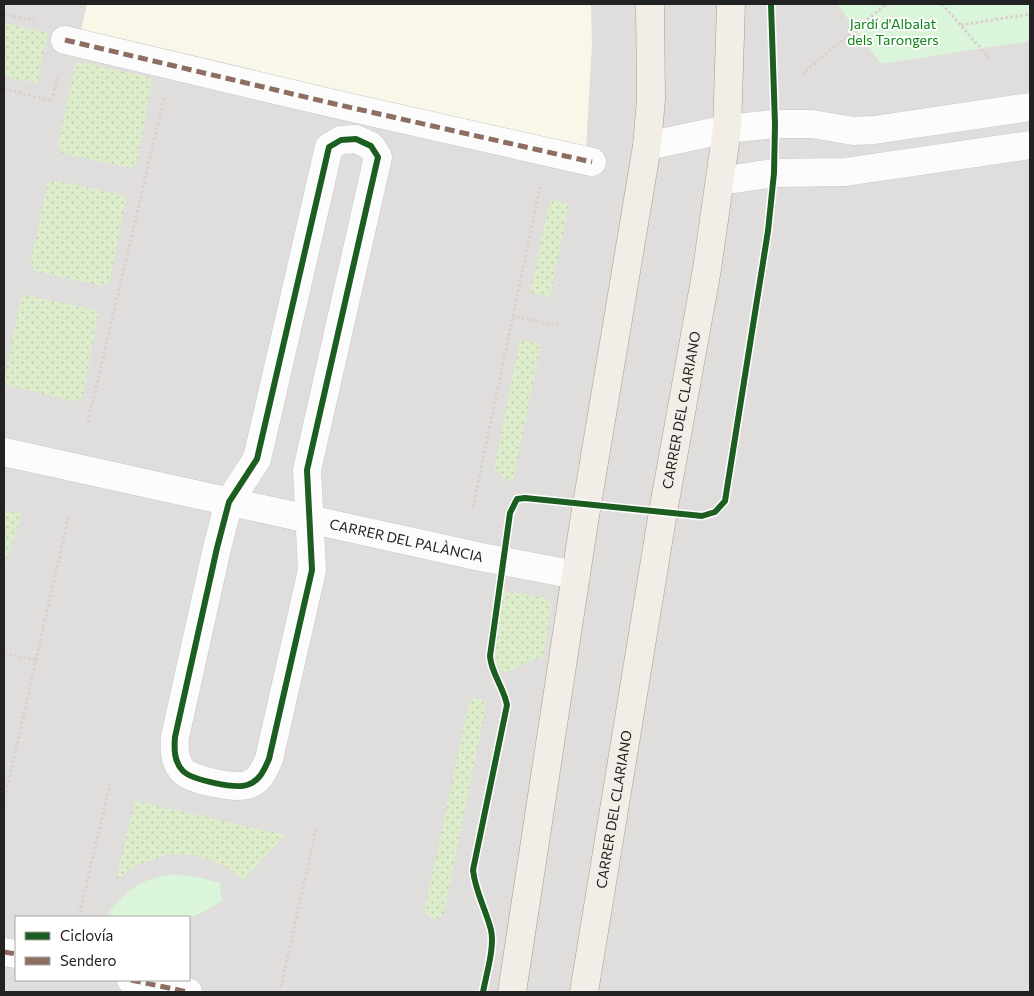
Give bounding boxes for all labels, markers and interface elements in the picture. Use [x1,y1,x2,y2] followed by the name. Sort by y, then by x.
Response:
[847,15,939,48] park label: Jardí d'Albalat dels Tarongers
[658,330,704,490] street label: CARRER DEL CLARIANO
[328,515,485,565] street label: CARRER DEL PALÀNCIA
[592,729,635,890] street label: CARRER DEL CLARIANO
[15,916,190,981] legend
[60,926,113,944] text: Ciclovía
[60,951,117,969] text: Sendero

